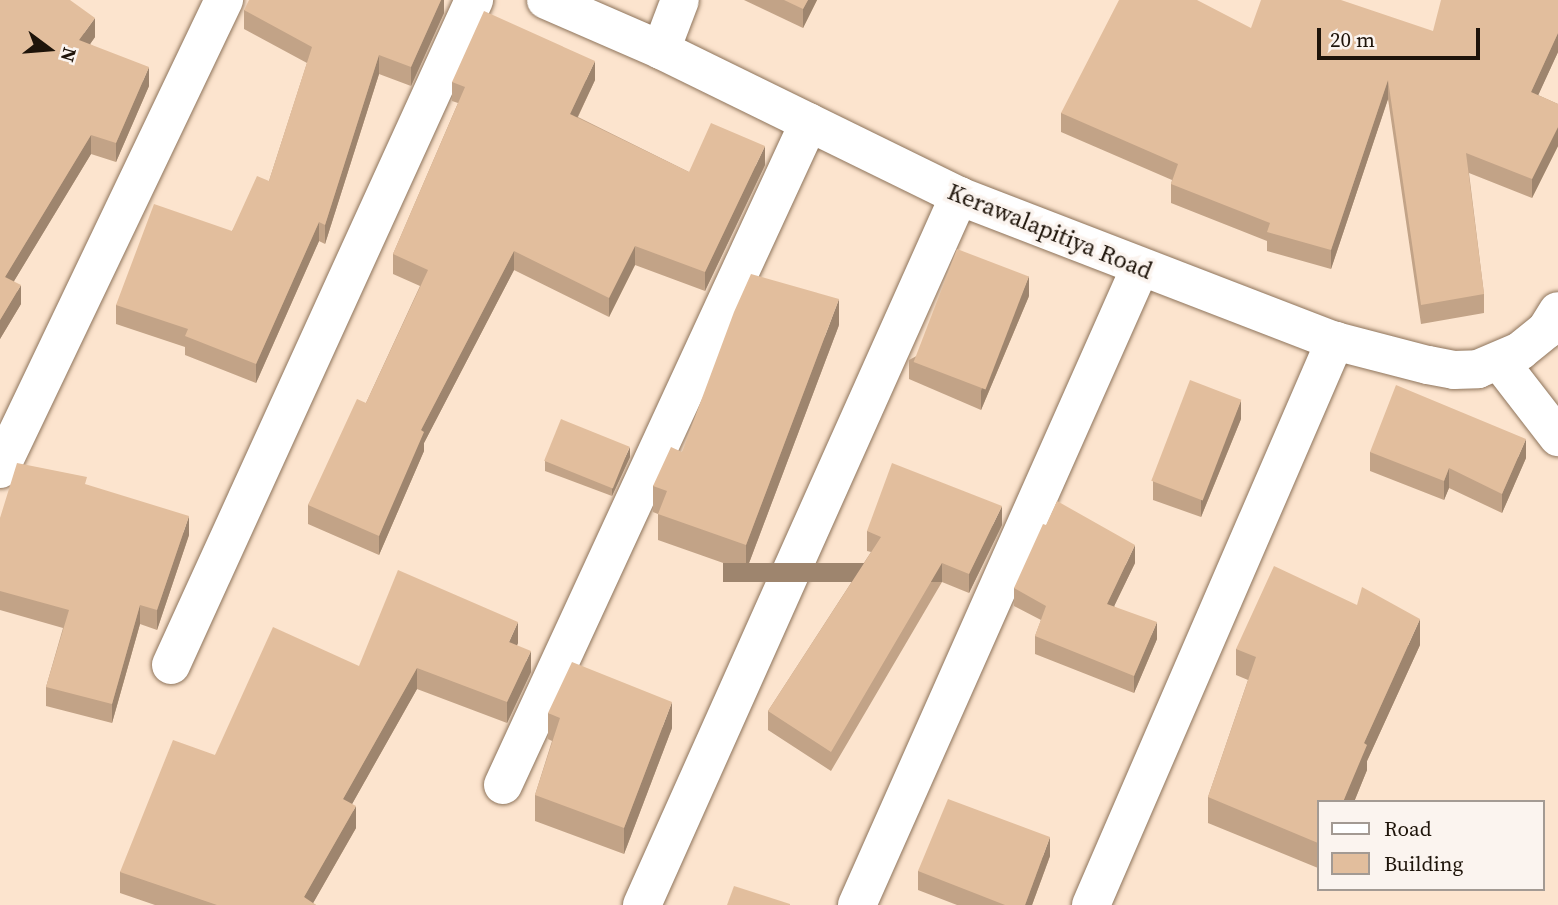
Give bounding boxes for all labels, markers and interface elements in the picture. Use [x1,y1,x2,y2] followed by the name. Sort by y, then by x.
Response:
[14,14,84,84] north arrow
[1320,14,1483,58] scale bar
[1330,25,1375,54] text: 20 m
[55,45,84,65] text: N
[944,177,1156,285] street label: Kerawalapitiya Road
[1316,800,1544,891] legend
[1384,814,1432,843] text: Road
[1384,849,1463,878] text: Building

